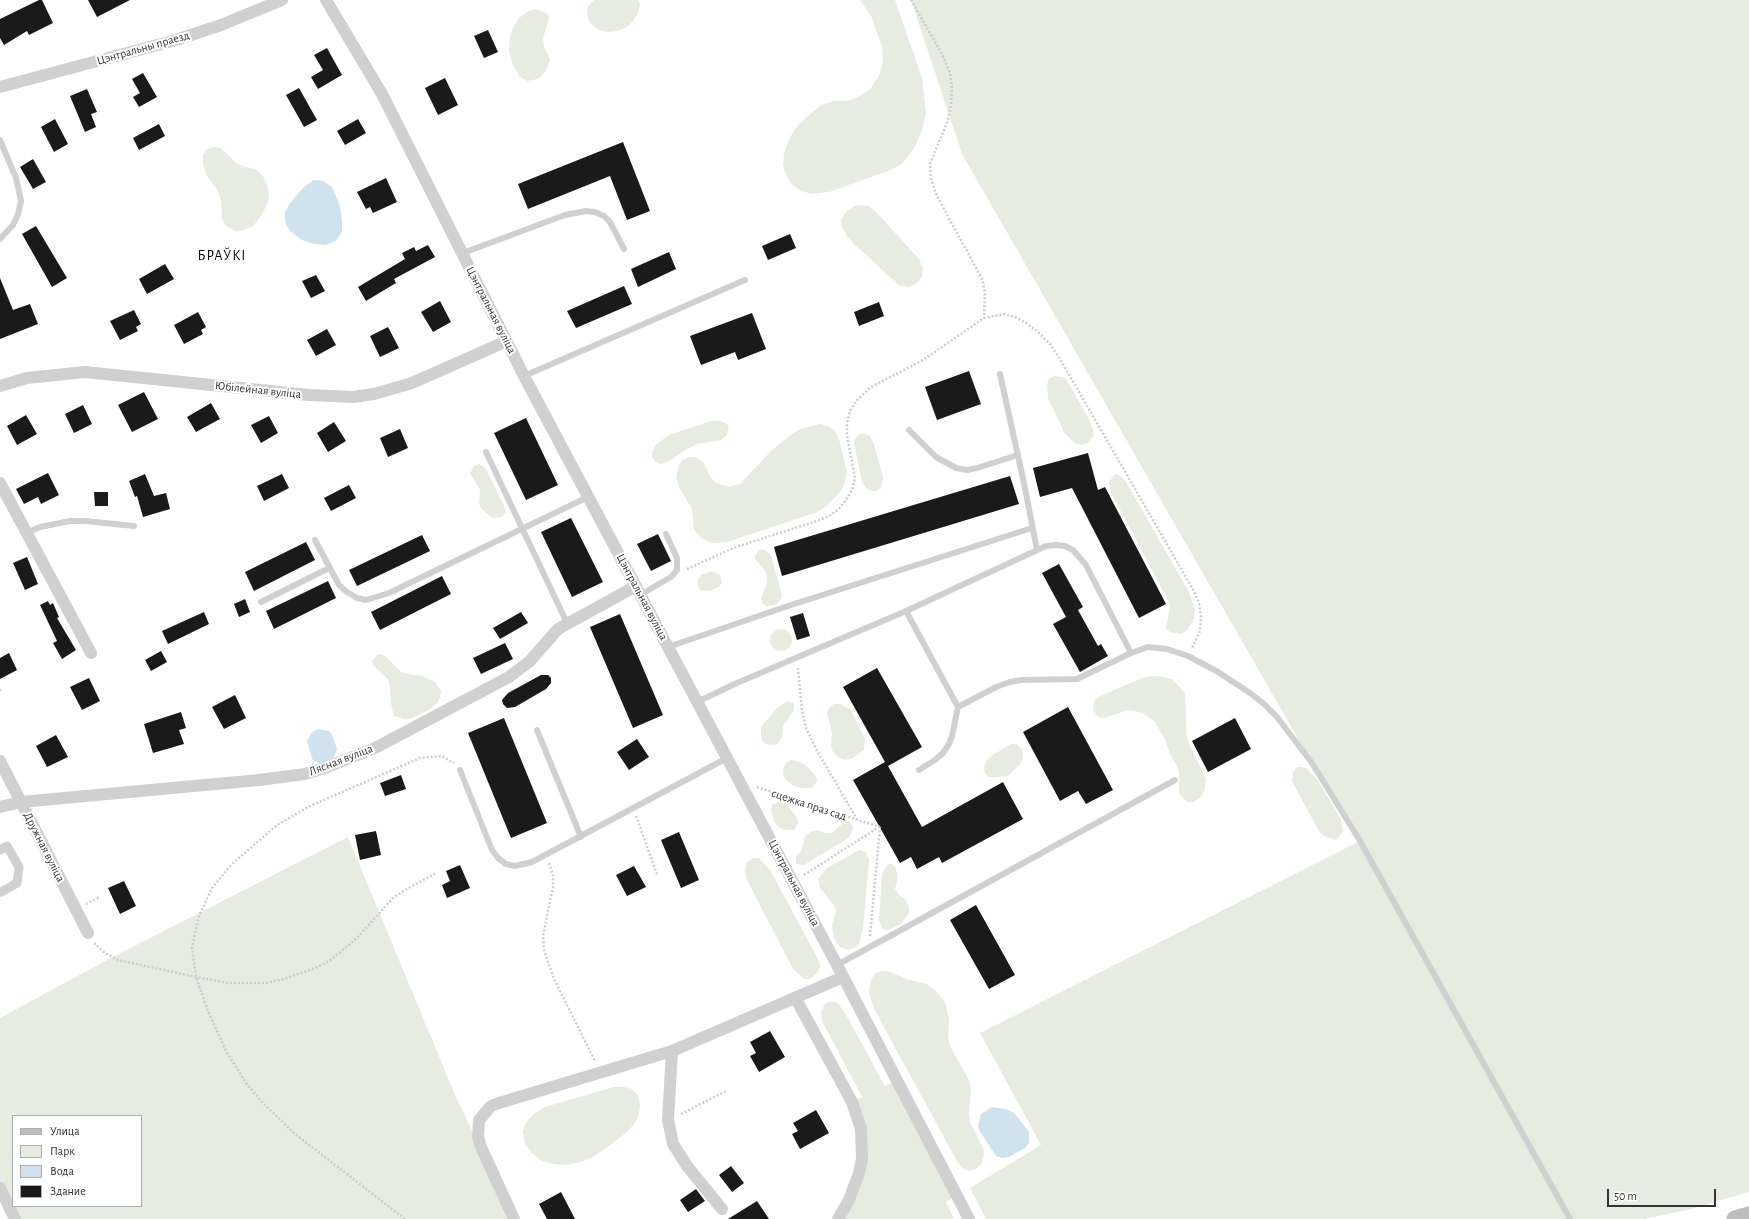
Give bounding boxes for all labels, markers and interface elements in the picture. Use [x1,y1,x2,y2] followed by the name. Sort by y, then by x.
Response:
[95,28,191,68] street label: Цэнтральны праезд
[198,248,246,264] district label: БРАЎКІ
[463,264,519,356] street label: Цэнтральная вуліца
[214,378,302,402] street label: Юбілейная вуліца
[613,551,671,643] street label: Цэнтральная вуліца
[307,741,375,779] street label: Лясная вуліца
[770,786,848,824] street label: сцежка праз сад
[20,810,68,884] street label: Дружная вуліца
[765,837,823,929] street label: Цэнтральная вуліца
[12,1115,142,1207] legend
[50,1125,80,1137] text: Улица
[50,1145,75,1157] text: Парк
[50,1165,74,1177] text: Вода
[1609,1181,1718,1207] scale bar
[50,1185,86,1197] text: Здание
[1614,1190,1637,1202] text: 50 m

